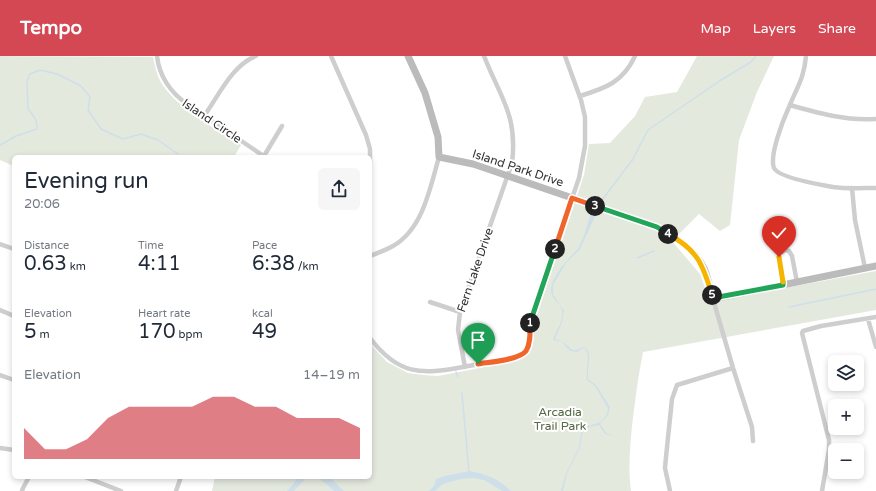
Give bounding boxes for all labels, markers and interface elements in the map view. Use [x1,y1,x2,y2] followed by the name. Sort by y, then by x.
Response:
[20,17,82,39] text: Tempo
[701,20,731,37] text: Map
[753,20,796,37] text: Layers
[818,20,856,37] text: Share
[180,96,245,146] street label: Island Circle
[471,147,566,189] street label: Island Park Drive
[24,168,149,194] text: Evening run
[318,168,360,210] button: share
[24,196,60,212] text: 20:06
[585,196,605,216] pin: 3
[592,199,598,212] text: 3
[762,216,796,257] pin
[768,222,790,244] icon: check
[658,224,678,244] pin: 4
[454,226,496,314] street label: Fern Lake Drive
[665,227,671,240] text: 4
[24,239,69,252] text: Distance
[138,239,164,252] text: Time
[252,239,277,252] text: Pace
[545,239,565,259] pin: 2
[552,242,558,255] text: 2
[24,252,67,276] text: 0.63
[138,252,181,276] text: 4:11
[252,252,295,276] text: 6:38
[67,260,86,273] text: km
[295,260,319,273] text: /km
[702,285,722,305] pin: 5
[709,288,715,301] text: 5
[24,307,72,320] text: Elevation
[138,307,190,320] text: Heart rate
[252,307,273,320] text: kcal
[520,313,540,333] pin: 1
[527,316,533,329] text: 1
[24,320,37,344] text: 5
[138,320,176,344] text: 170
[252,320,277,344] text: 49
[461,323,495,364] pin
[37,328,50,341] text: m
[176,328,203,341] text: bpm
[467,329,489,351] icon: arrive
[828,355,864,479] map controls
[828,355,864,391] button: layers
[24,367,81,383] text: Elevation
[303,367,360,383] text: 14–19 m
[828,399,864,435] button: +
[534,405,587,433] park label: Arcadia Trail Park
[828,443,864,479] button: −

